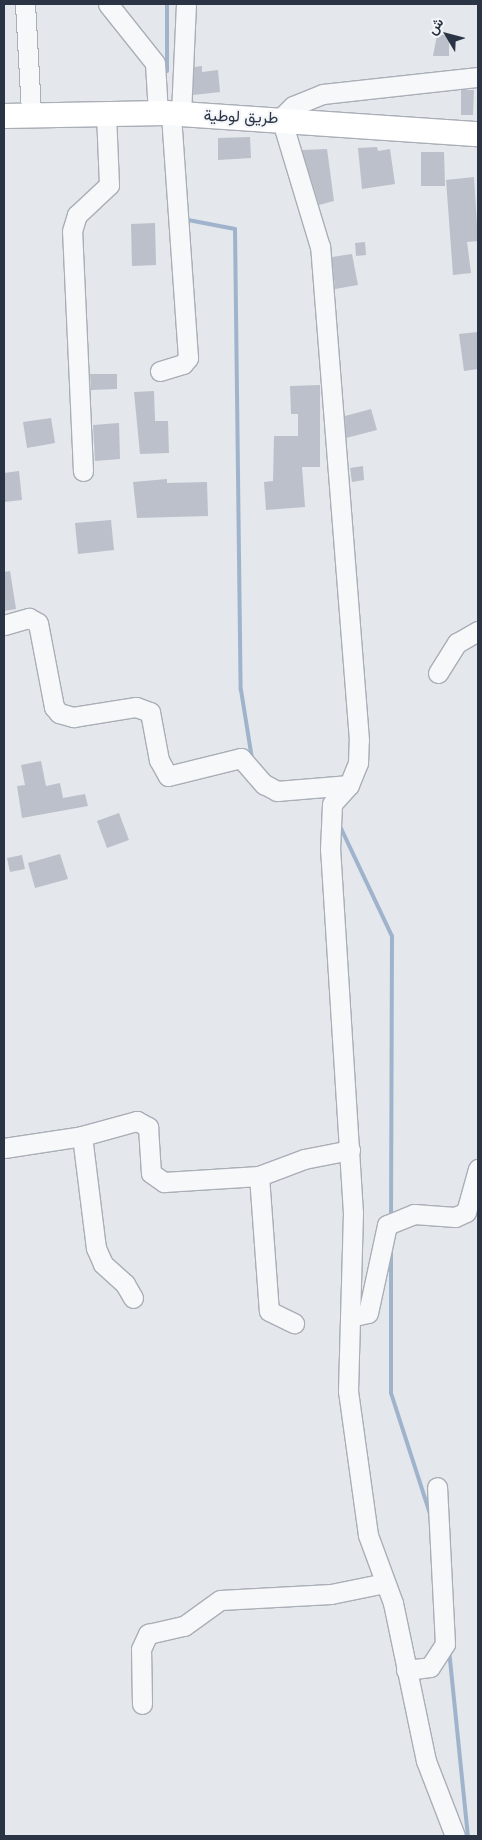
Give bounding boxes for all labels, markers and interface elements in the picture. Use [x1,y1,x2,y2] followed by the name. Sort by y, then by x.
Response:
[422,10,472,60] north arrow
[424,14,446,38] text: ش
[203,106,279,128] street label: طريق لوطية

